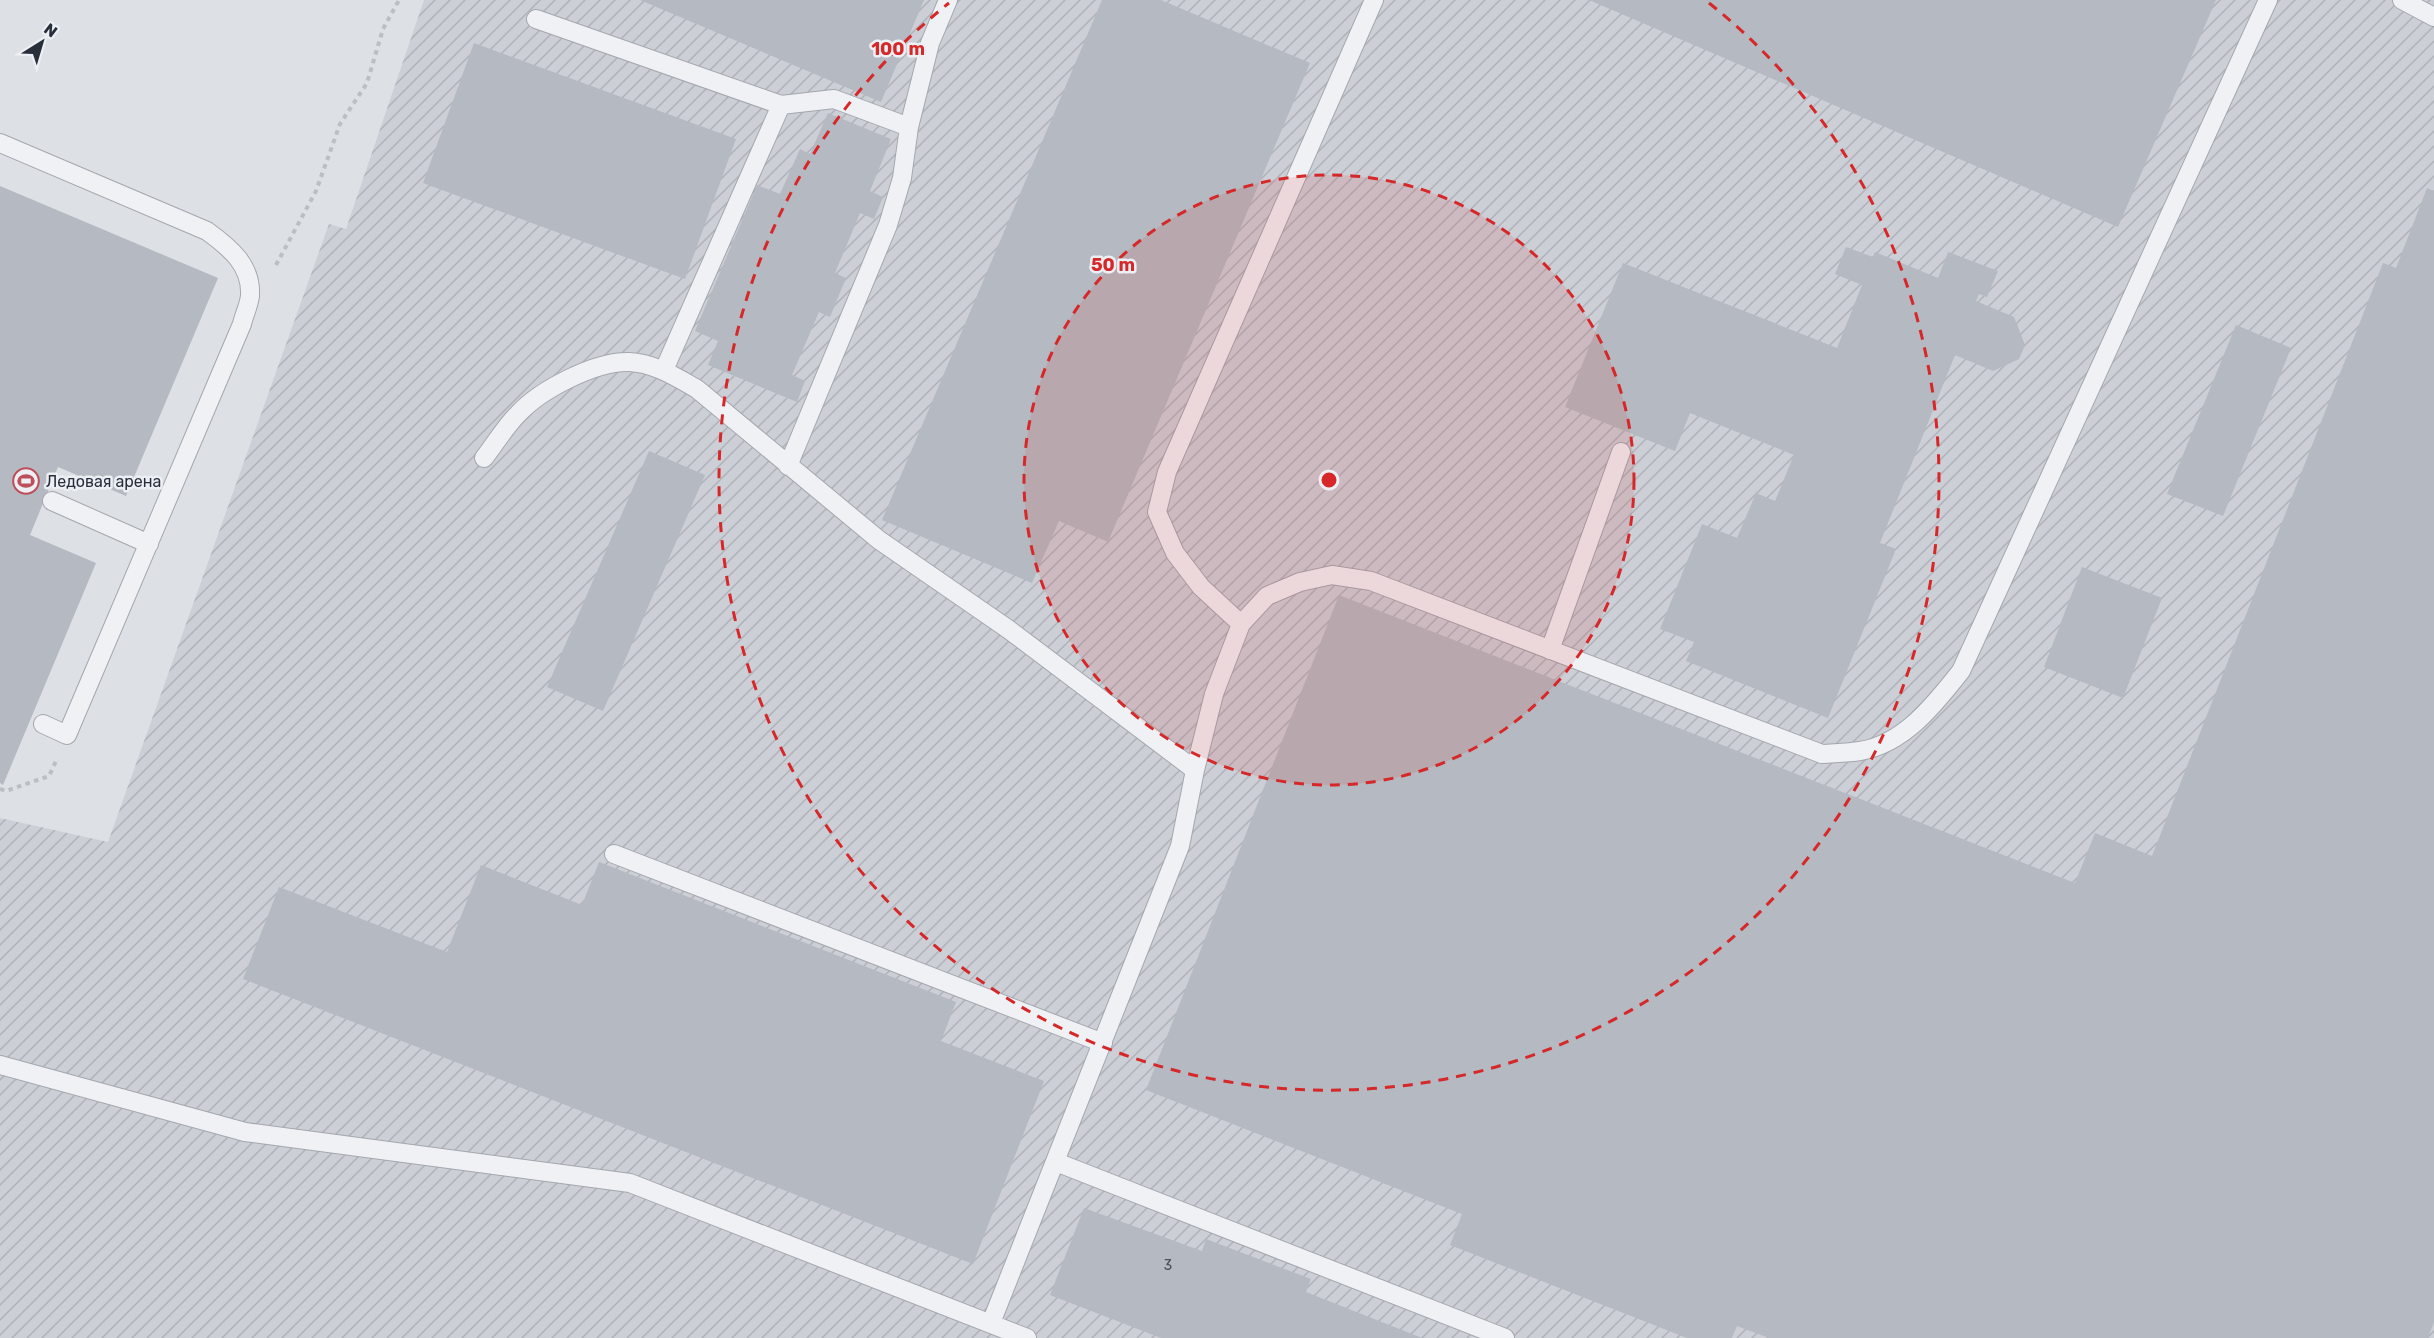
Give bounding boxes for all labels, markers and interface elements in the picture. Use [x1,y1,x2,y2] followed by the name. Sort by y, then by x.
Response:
[12,12,72,72] north arrow
[40,19,61,41] text: N
[871,38,925,60] text: 100 m
[1091,254,1135,276] text: 50 m
[11,466,41,496] sports icon: Ледовая арена
[1319,470,1339,490] centre of rings
[46,472,161,491] place label: Ледовая арена
[1164,1257,1172,1274] house number: 3

